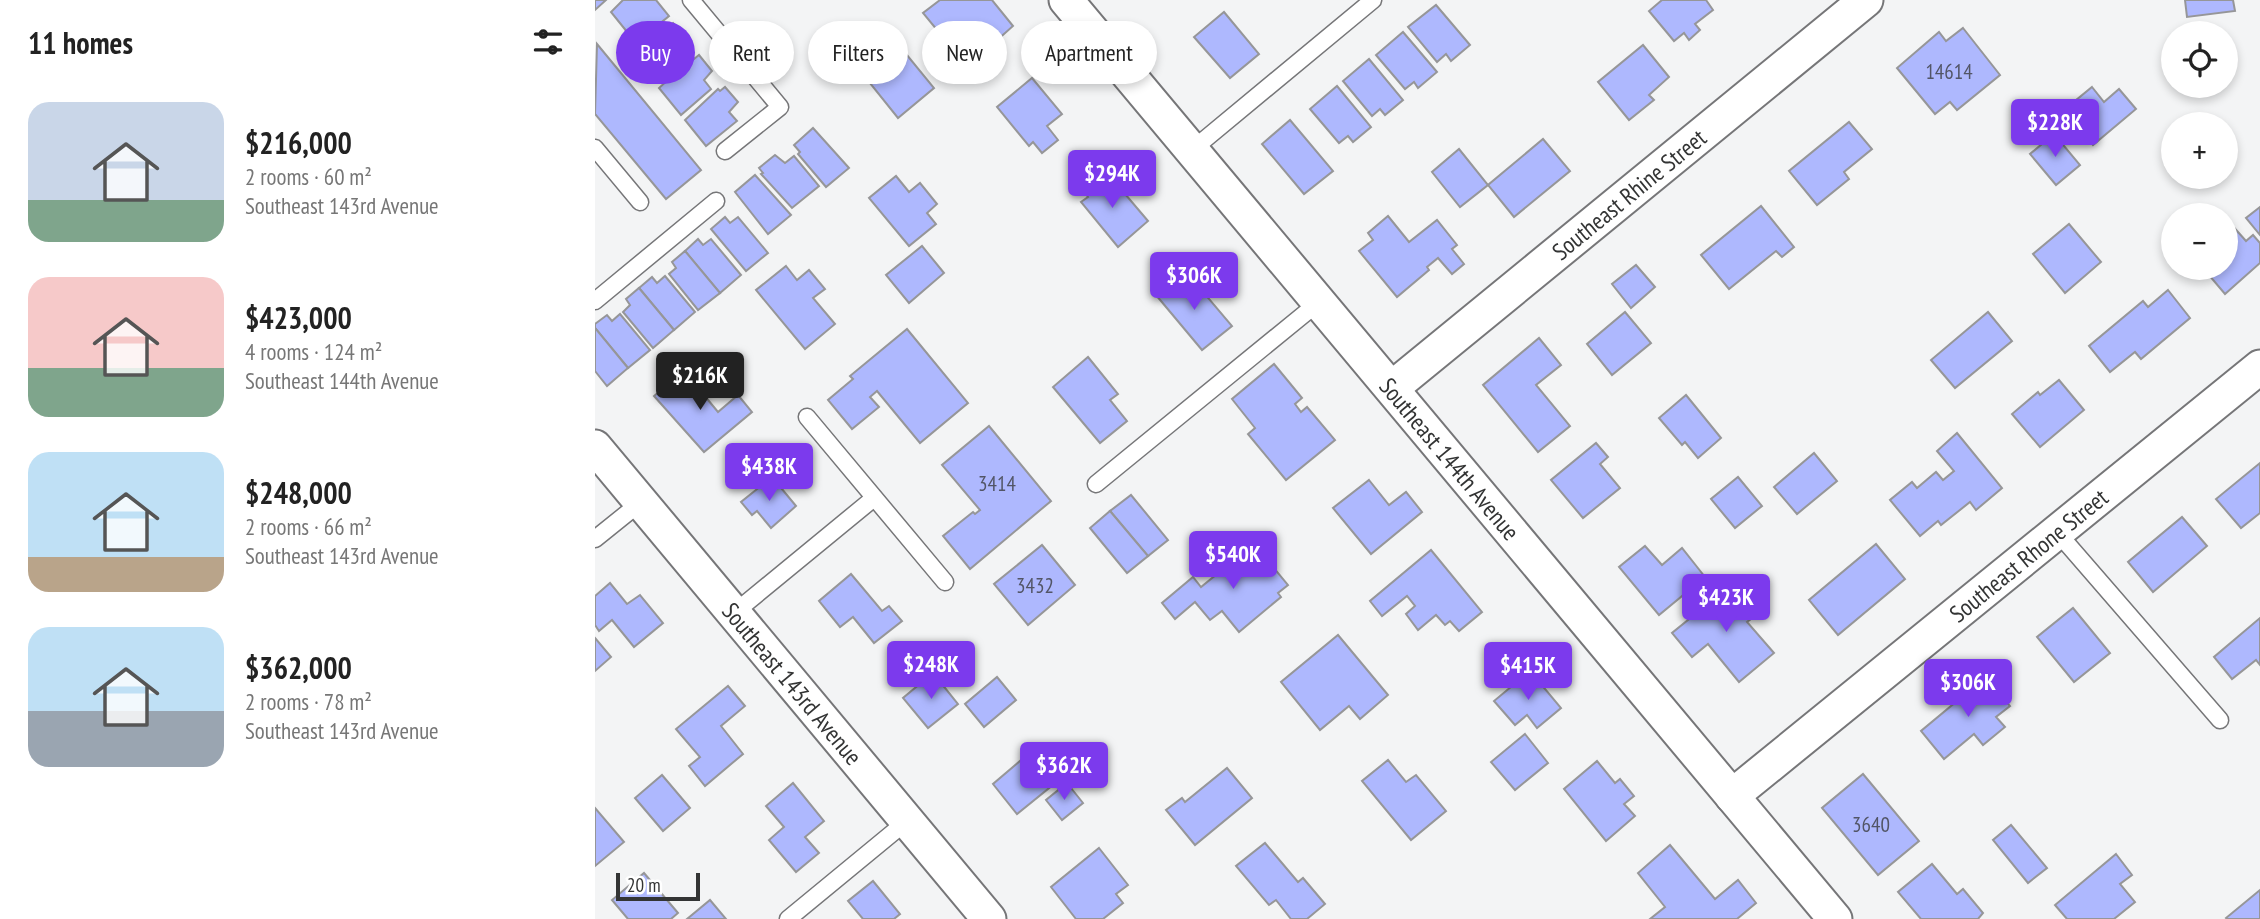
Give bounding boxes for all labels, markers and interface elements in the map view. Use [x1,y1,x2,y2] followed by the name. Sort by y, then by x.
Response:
[616,21,695,84] chip: Buy
[709,21,794,84] chip: Rent
[808,21,908,84] chip: Filters
[922,21,1007,84] chip: New
[1021,21,1157,84] chip: Apartment
[2161,21,2238,280] map controls
[2161,21,2238,98] button: locate
[28,23,133,62] text: 11 homes
[529,23,567,61] icon: filters
[1925,58,1973,85] house number: 14614
[2006,100,2104,159] pin: $228K
[2027,107,2083,136] text: $228K
[2161,112,2238,189] button: +
[1545,122,1713,266] street label: Southeast Rhine Street
[245,123,352,162] text: $216,000
[84,130,168,214] icon: home
[1063,150,1161,210] pin: $294K
[1084,158,1140,187] text: $294K
[245,162,372,191] text: 2 rooms · 60 m²
[245,191,439,220] text: Southeast 143rd Avenue
[2161,203,2238,280] button: −
[1145,252,1243,312] pin: $306K
[1166,260,1222,289] text: $306K
[245,298,352,337] text: $423,000
[84,305,168,389] icon: home
[245,337,382,366] text: 4 rooms · 124 m²
[651,352,749,412] pin: $216K
[672,360,728,389] text: $216K
[245,366,439,395] text: Southeast 144th Avenue
[1373,371,1527,546] street label: Southeast 144th Avenue
[720,444,818,503] pin: $438K
[741,451,797,480] text: $438K
[978,470,1016,497] house number: 3414
[245,473,352,512] text: $248,000
[84,480,168,564] icon: home
[1943,481,2114,629] street label: Southeast Rhone Street
[245,512,372,541] text: 2 rooms · 66 m²
[1184,532,1282,591] pin: $540K
[1205,539,1261,568] text: $540K
[245,541,439,570] text: Southeast 143rd Avenue
[1016,572,1054,599] house number: 3432
[1677,574,1775,634] pin: $423K
[1698,582,1754,611] text: $423K
[716,596,869,771] street label: Southeast 143rd Avenue
[882,642,980,701] pin: $248K
[1479,642,1577,702] pin: $415K
[245,648,352,687] text: $362,000
[903,649,959,678] text: $248K
[1500,650,1556,679] text: $415K
[84,655,168,739] icon: home
[1919,660,2017,719] pin: $306K
[1940,667,1996,696] text: $306K
[245,687,372,716] text: 2 rooms · 78 m²
[245,716,439,745] text: Southeast 143rd Avenue
[1015,742,1113,802] pin: $362K
[1036,750,1092,779] text: $362K
[1852,811,1890,838] house number: 3640
[616,870,700,902] scale bar
[627,873,661,897] text: 20 m

